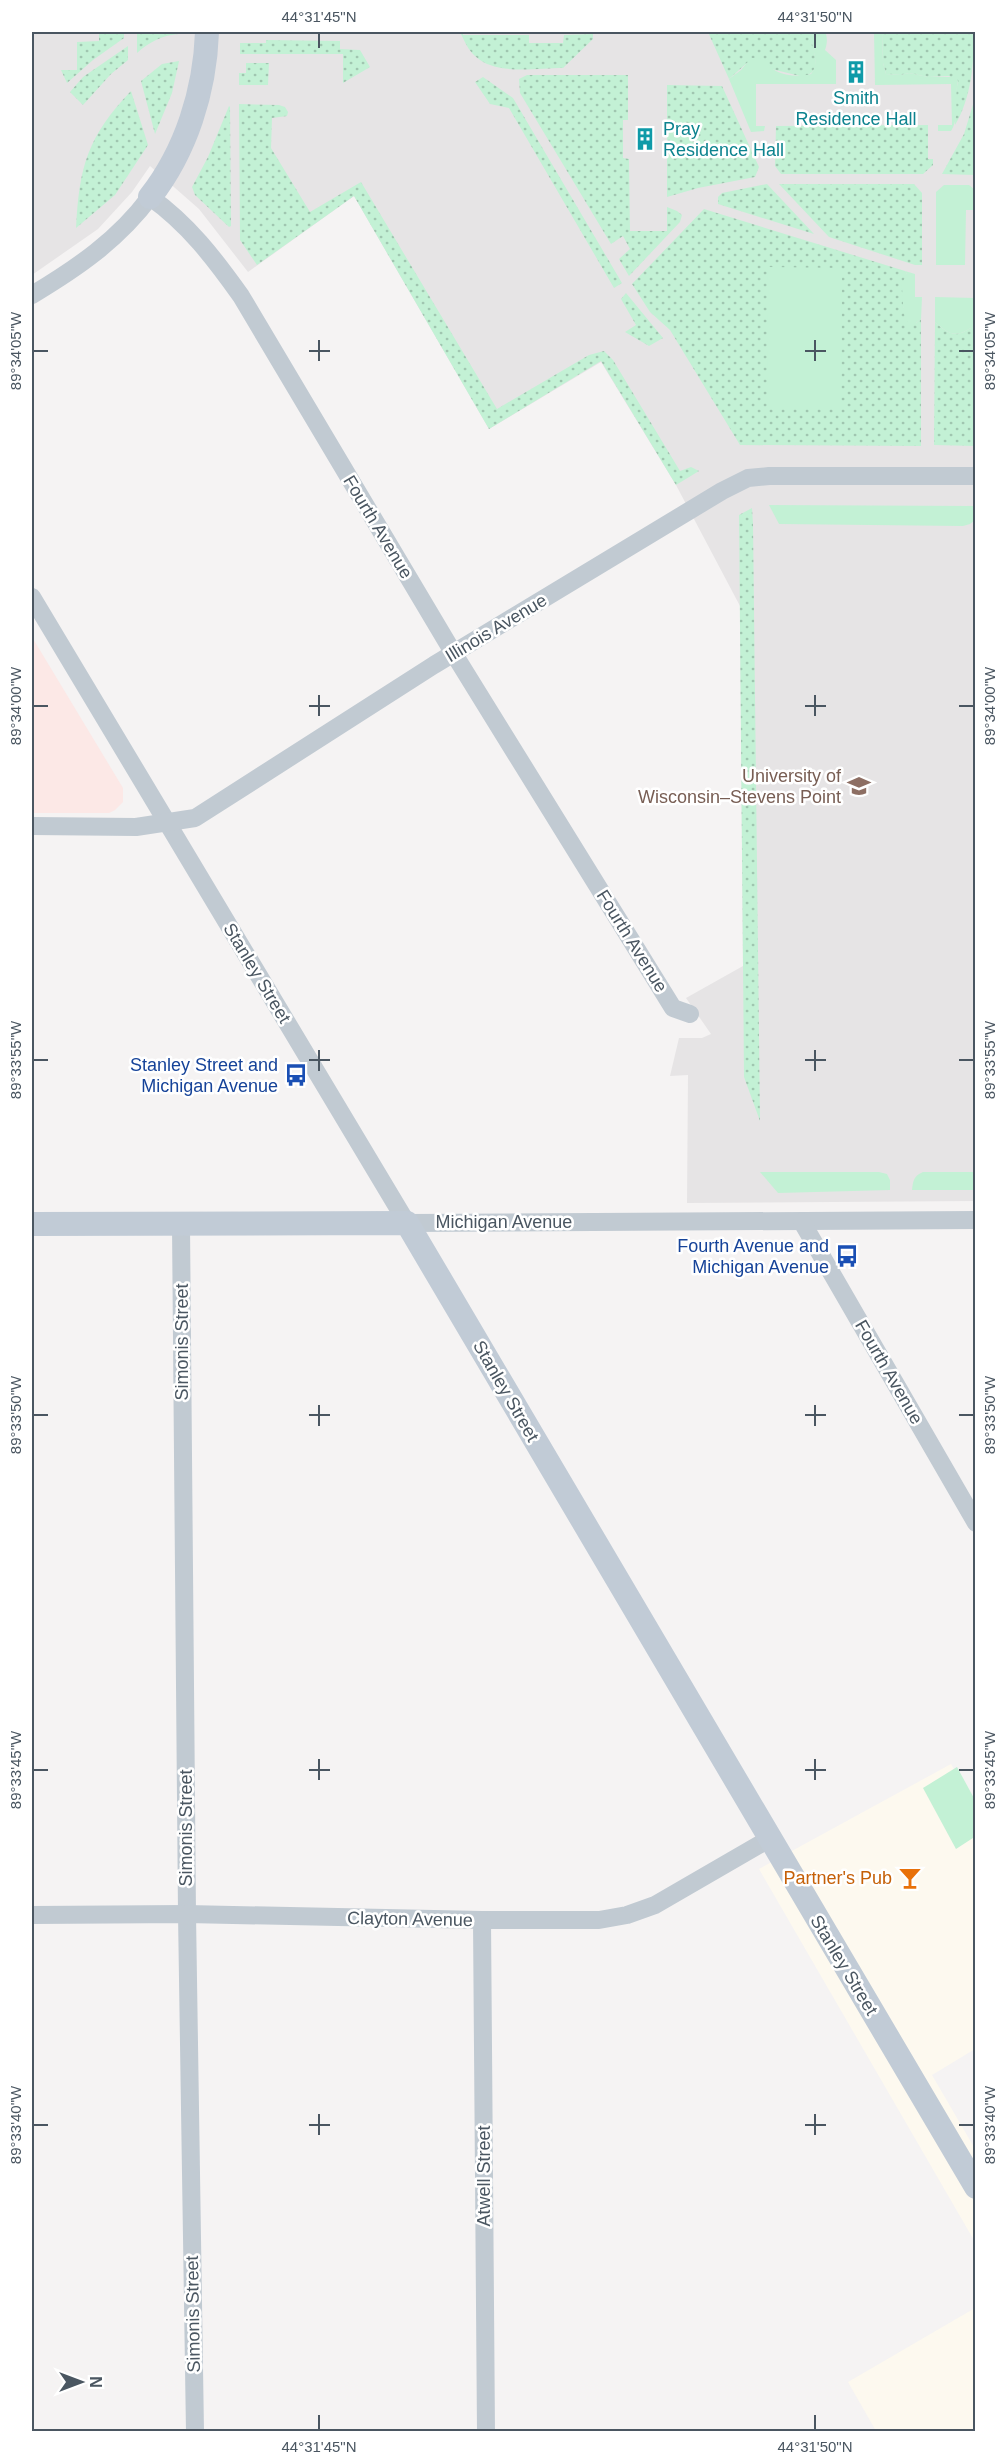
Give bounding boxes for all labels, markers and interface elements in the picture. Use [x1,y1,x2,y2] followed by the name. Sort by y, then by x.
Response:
[281,8,357,25] text: 44°31'45"N
[777,8,853,25] text: 44°31'50"N
[843,59,869,85] building icon: Smith Residence Hall
[795,88,917,129] place label: Smith Residence Hall
[663,119,784,160] place label: Pray Residence Hall
[632,126,658,152] building icon: Pray Residence Hall
[7,311,24,390] text: 89°34'05"W
[981,311,998,390] text: 89°34'05"W
[339,472,417,582] street label: Fourth Avenue
[442,590,550,666] street label: Illinois Avenue
[7,666,24,745] text: 89°34'00"W
[981,666,998,745] text: 89°34'00"W
[638,766,842,807] place label: University of Wisconsin–Stevens Point
[846,773,872,799] school or university icon: University of Wisconsin–Stevens Point
[593,886,671,996] street label: Fourth Avenue
[219,919,295,1027] street label: Stanley Street
[7,1020,24,1099] text: 89°33'55"W
[981,1020,998,1099] text: 89°33'55"W
[130,1055,278,1096] place label: Stanley Street and Michigan Avenue
[283,1062,309,1088] bus stop icon: Stanley Street and Michigan Avenue
[436,1212,572,1232] street label: Michigan Avenue
[677,1236,829,1277] place label: Fourth Avenue and Michigan Avenue
[834,1243,860,1269] bus stop icon: Fourth Avenue and Michigan Avenue
[172,1283,192,1401] street label: Simonis Street
[851,1316,927,1428] street label: Fourth Avenue
[469,1337,543,1445] street label: Stanley Street
[7,1375,24,1454] text: 89°33'50"W
[981,1375,998,1454] text: 89°33'50"W
[7,1730,24,1809] text: 89°33'45"W
[981,1730,998,1809] text: 89°33'45"W
[176,1769,196,1887] street label: Simonis Street
[897,1865,923,1891] bar icon: Partner's Pub
[784,1868,892,1888] place label: Partner's Pub
[347,1908,473,1930] street label: Clayton Avenue
[806,1911,882,2019] street label: Stanley Street
[7,2085,24,2164] text: 89°33'40"W
[981,2085,998,2164] text: 89°33'40"W
[474,2125,494,2227] street label: Atwell Street
[182,2255,204,2373] street label: Simonis Street
[51,2352,111,2412] north arrow
[87,2376,104,2388] text: N
[281,2438,357,2455] text: 44°31'45"N
[777,2438,853,2455] text: 44°31'50"N

